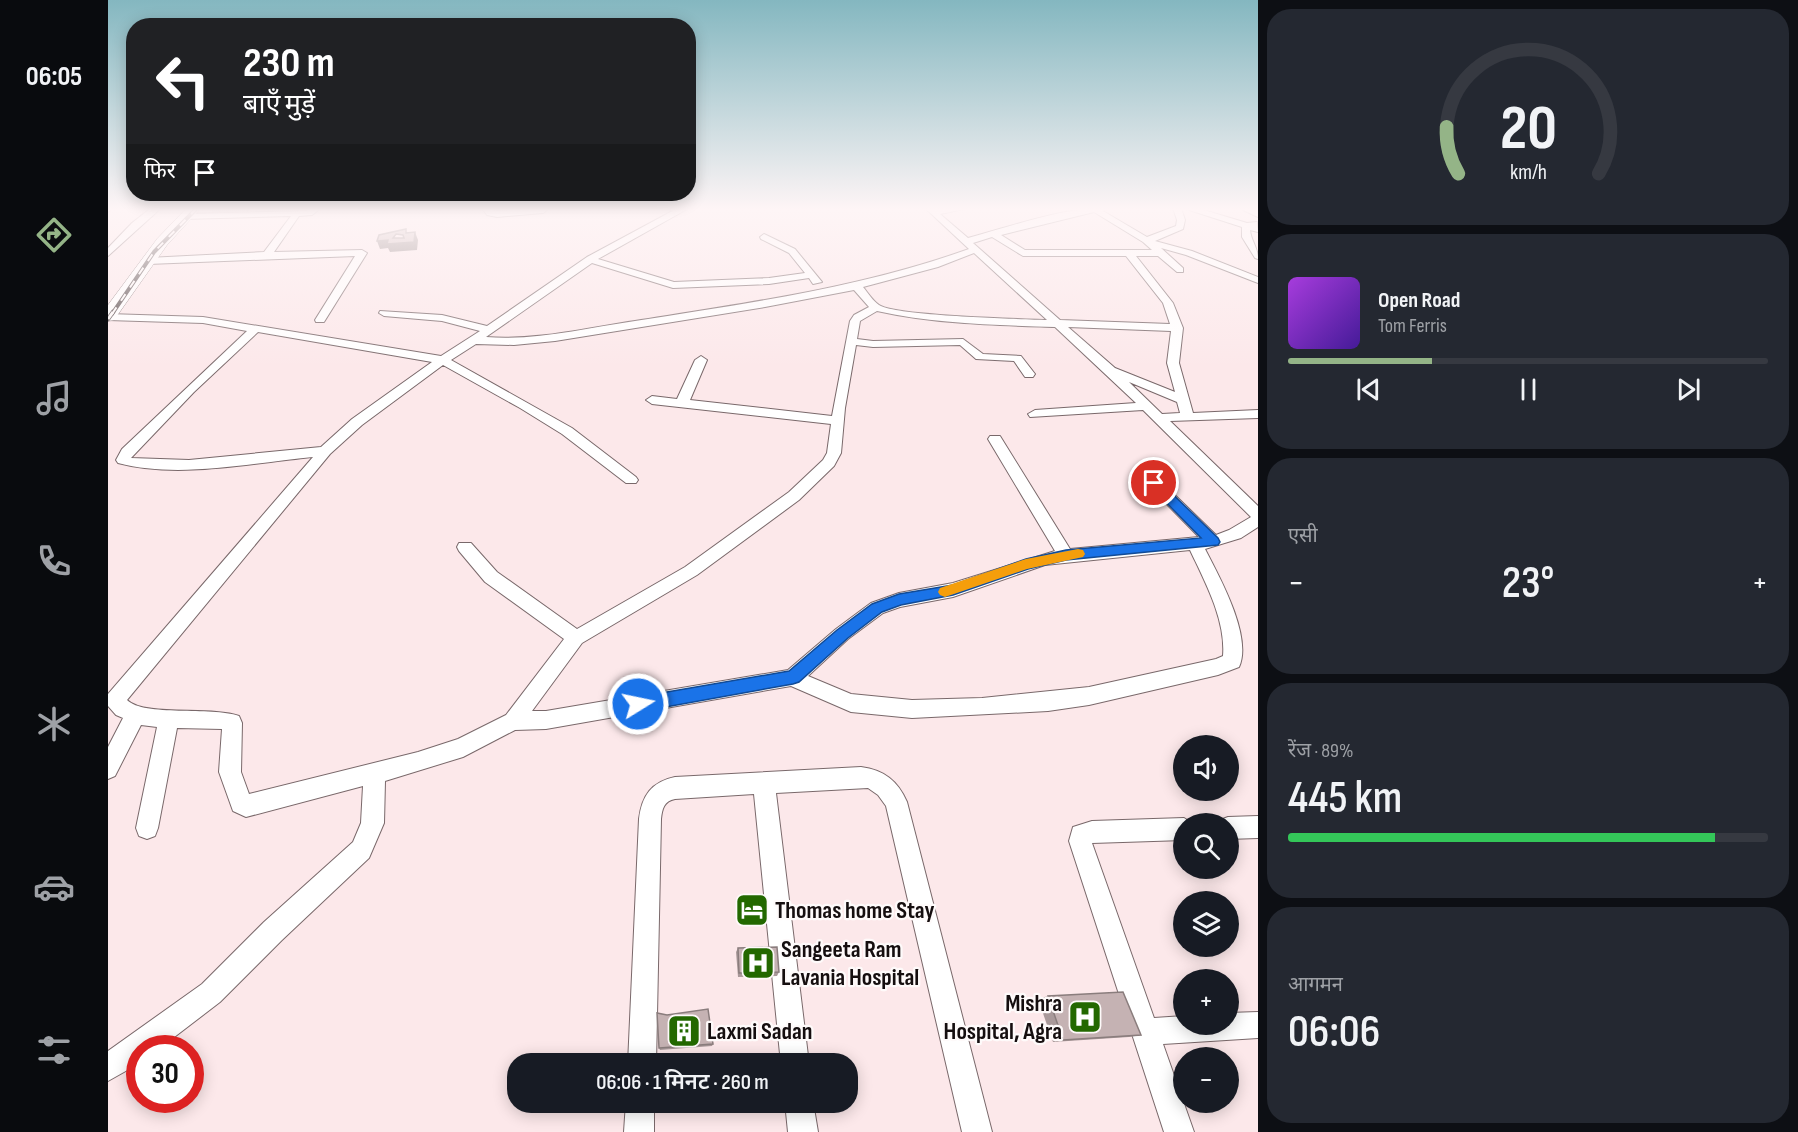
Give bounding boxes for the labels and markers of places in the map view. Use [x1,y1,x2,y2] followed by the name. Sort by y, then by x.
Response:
[1128,457,1179,508] pin
[734,892,770,928] hotel icon: Thomas home Stay
[775,896,935,925] place label: Thomas home Stay
[781,935,919,992] place label: Sangeeta Ram Lavania Hospital
[740,945,776,981] hospital icon: Sangeeta Ram Lavania Hospital
[944,989,1062,1046] place label: Mishra Hospital, Agra
[1067,999,1103,1035] hospital icon: Mishra Hospital, Agra
[666,1013,702,1049] building icon: Laxmi Sadan
[707,1017,813,1046] place label: Laxmi Sadan

